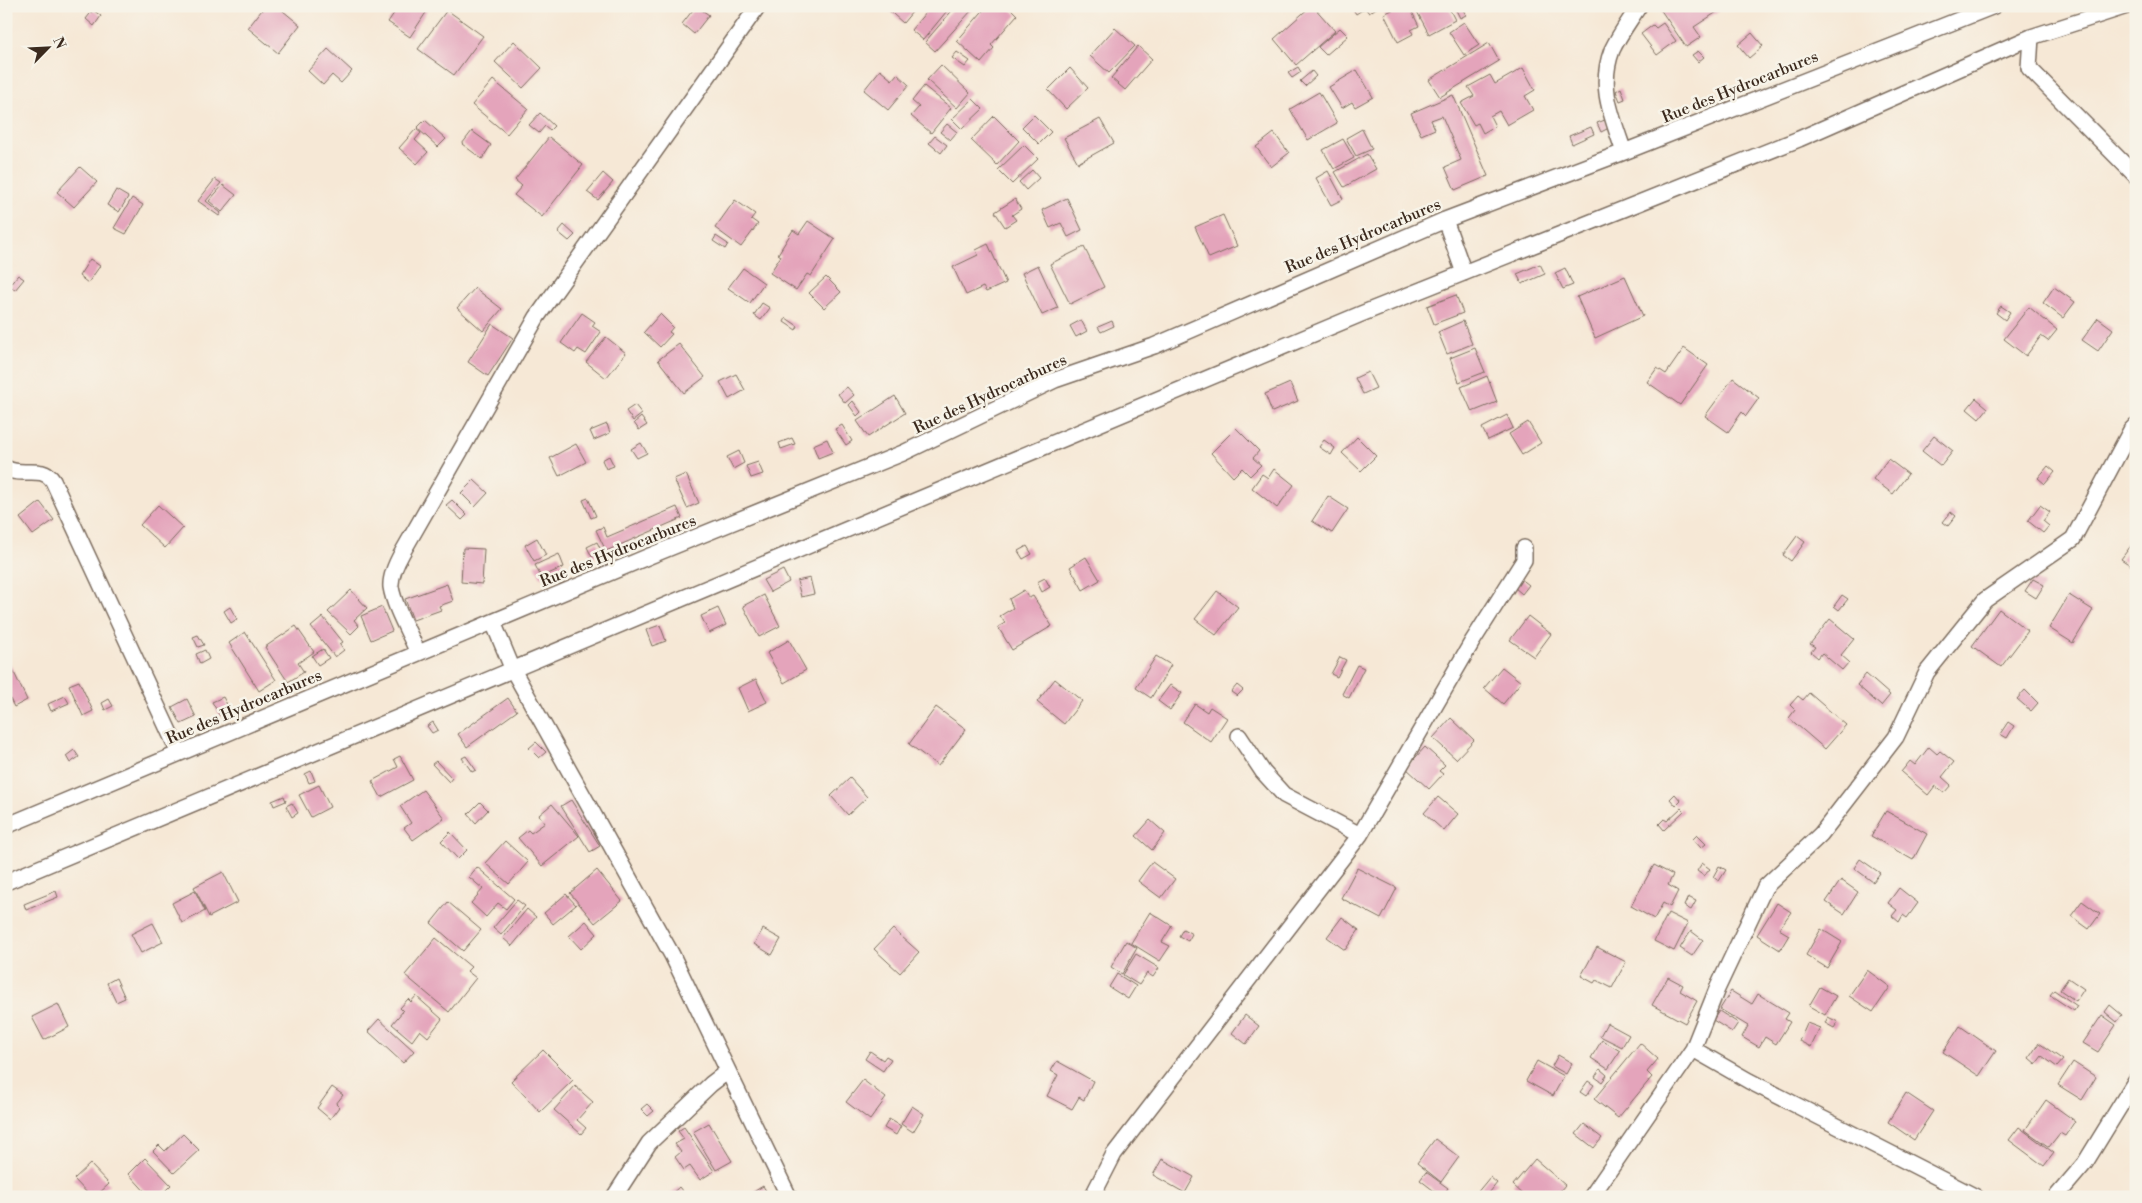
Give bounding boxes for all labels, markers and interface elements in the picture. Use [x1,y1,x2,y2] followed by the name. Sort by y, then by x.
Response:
[22,22,72,72] north arrow
[48,34,69,52] text: N
[1659,46,1821,128] street label: Rue des Hydrocarbures
[1282,194,1444,278] street label: Rue des Hydrocarbures
[910,350,1070,438] street label: Rue des Hydrocarbures
[537,510,699,592] street label: Rue des Hydrocarbures
[163,665,325,749] street label: Rue des Hydrocarbures

